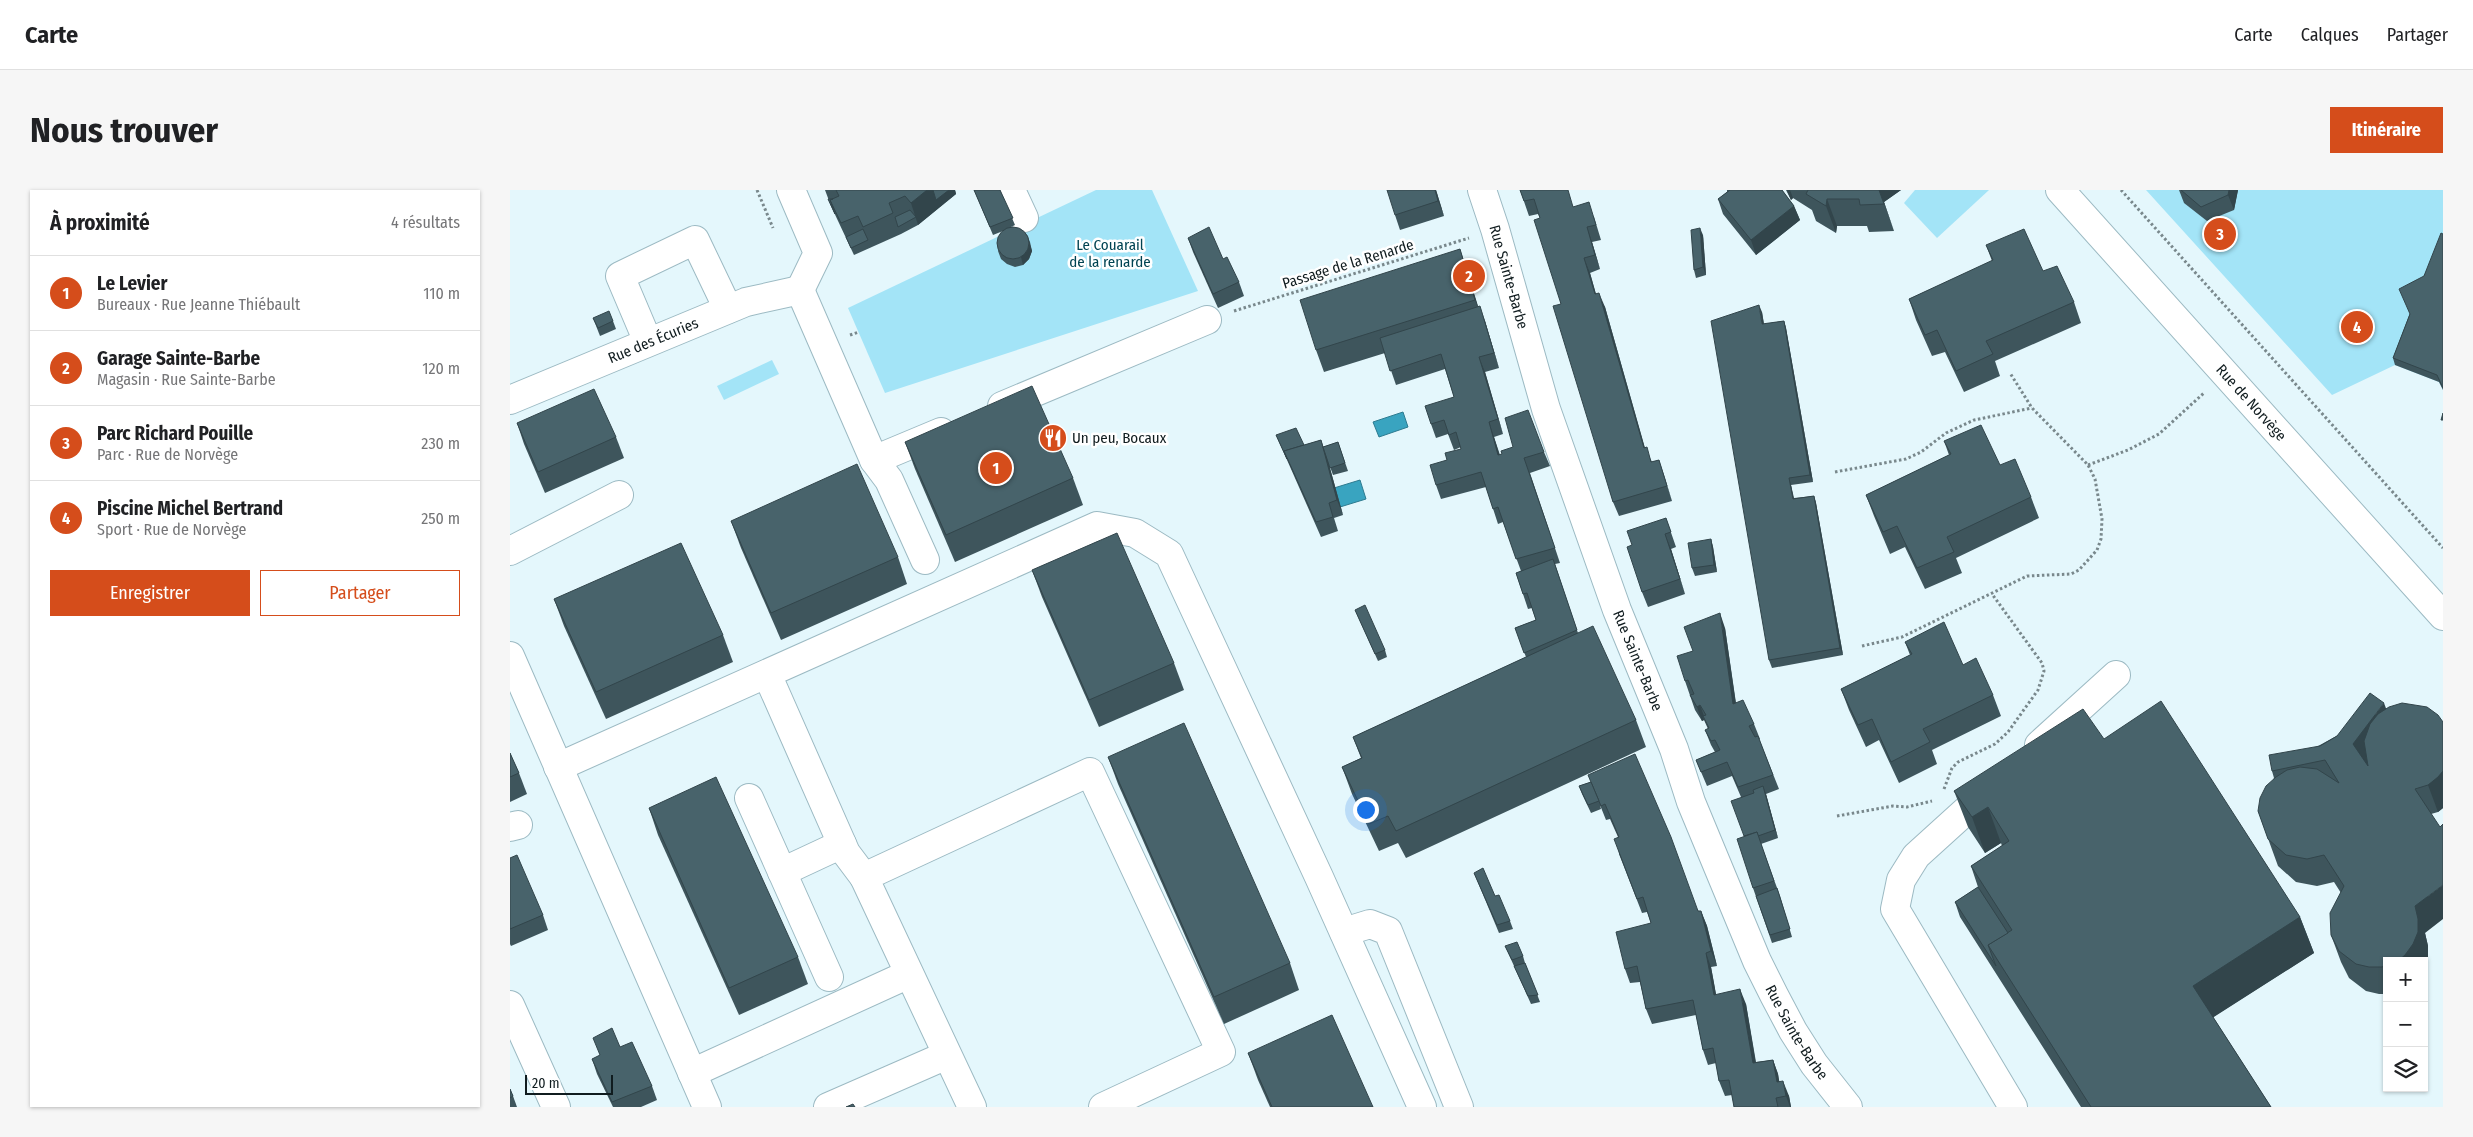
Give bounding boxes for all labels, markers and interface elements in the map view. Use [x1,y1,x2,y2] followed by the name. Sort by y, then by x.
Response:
[25,21,78,49] text: Carte
[2234,24,2273,46] text: Carte
[2301,24,2359,46] text: Calques
[2387,24,2448,46] text: Partager
[2330,107,2443,153] button: Itinéraire
[30,109,218,151] text: Nous trouver
[50,210,150,236] text: À proximité
[391,213,460,232] text: 4 résultats
[2204,215,2236,253] pin: 3
[1485,223,1532,331] street label: Rue Sainte-Barbe
[1280,235,1416,293] street label: Passage de la Renarde
[1069,236,1151,271] park label: Le Couarail de la renarde
[1453,257,1485,295] pin: 2
[97,272,167,295] text: Le Levier
[63,284,69,303] text: 1
[423,284,460,303] text: 110 m
[97,295,300,314] text: Bureaux · Rue Jeanne Thiébault
[2341,308,2373,346] pin: 4
[605,314,701,367] street label: Rue des Écuries
[97,347,260,370] text: Garage Sainte-Barbe
[62,359,70,378] text: 2
[422,359,460,378] text: 120 m
[2212,361,2290,445] street label: Rue de Norvège
[97,370,276,389] text: Magasin · Rue Sainte-Barbe
[97,422,253,445] text: Parc Richard Pouille
[1038,423,1068,453] restaurant icon: Un peu, Bocaux
[1072,429,1167,447] place label: Un peu, Bocaux
[62,434,70,453] text: 3
[421,434,460,453] text: 230 m
[97,445,238,464] text: Parc · Rue de Norvège
[980,449,1012,487] pin: 1
[97,497,283,520] text: Piscine Michel Bertrand
[62,509,70,528] text: 4
[421,509,460,528] text: 250 m
[97,520,246,539] text: Sport · Rue de Norvège
[50,570,250,616] button: Enregistrer
[260,570,460,616] button: Partager
[1609,607,1666,714] street label: Rue Sainte-Barbe
[1353,797,1379,823] your location
[2383,957,2428,1092] map controls
[2383,957,2428,1002] button: +
[1761,982,1832,1083] street label: Rue Sainte-Barbe
[2383,1002,2428,1047] button: −
[2383,1047,2428,1092] button: layers
[525,1072,612,1095] scale bar
[532,1075,560,1092] text: 20 m

